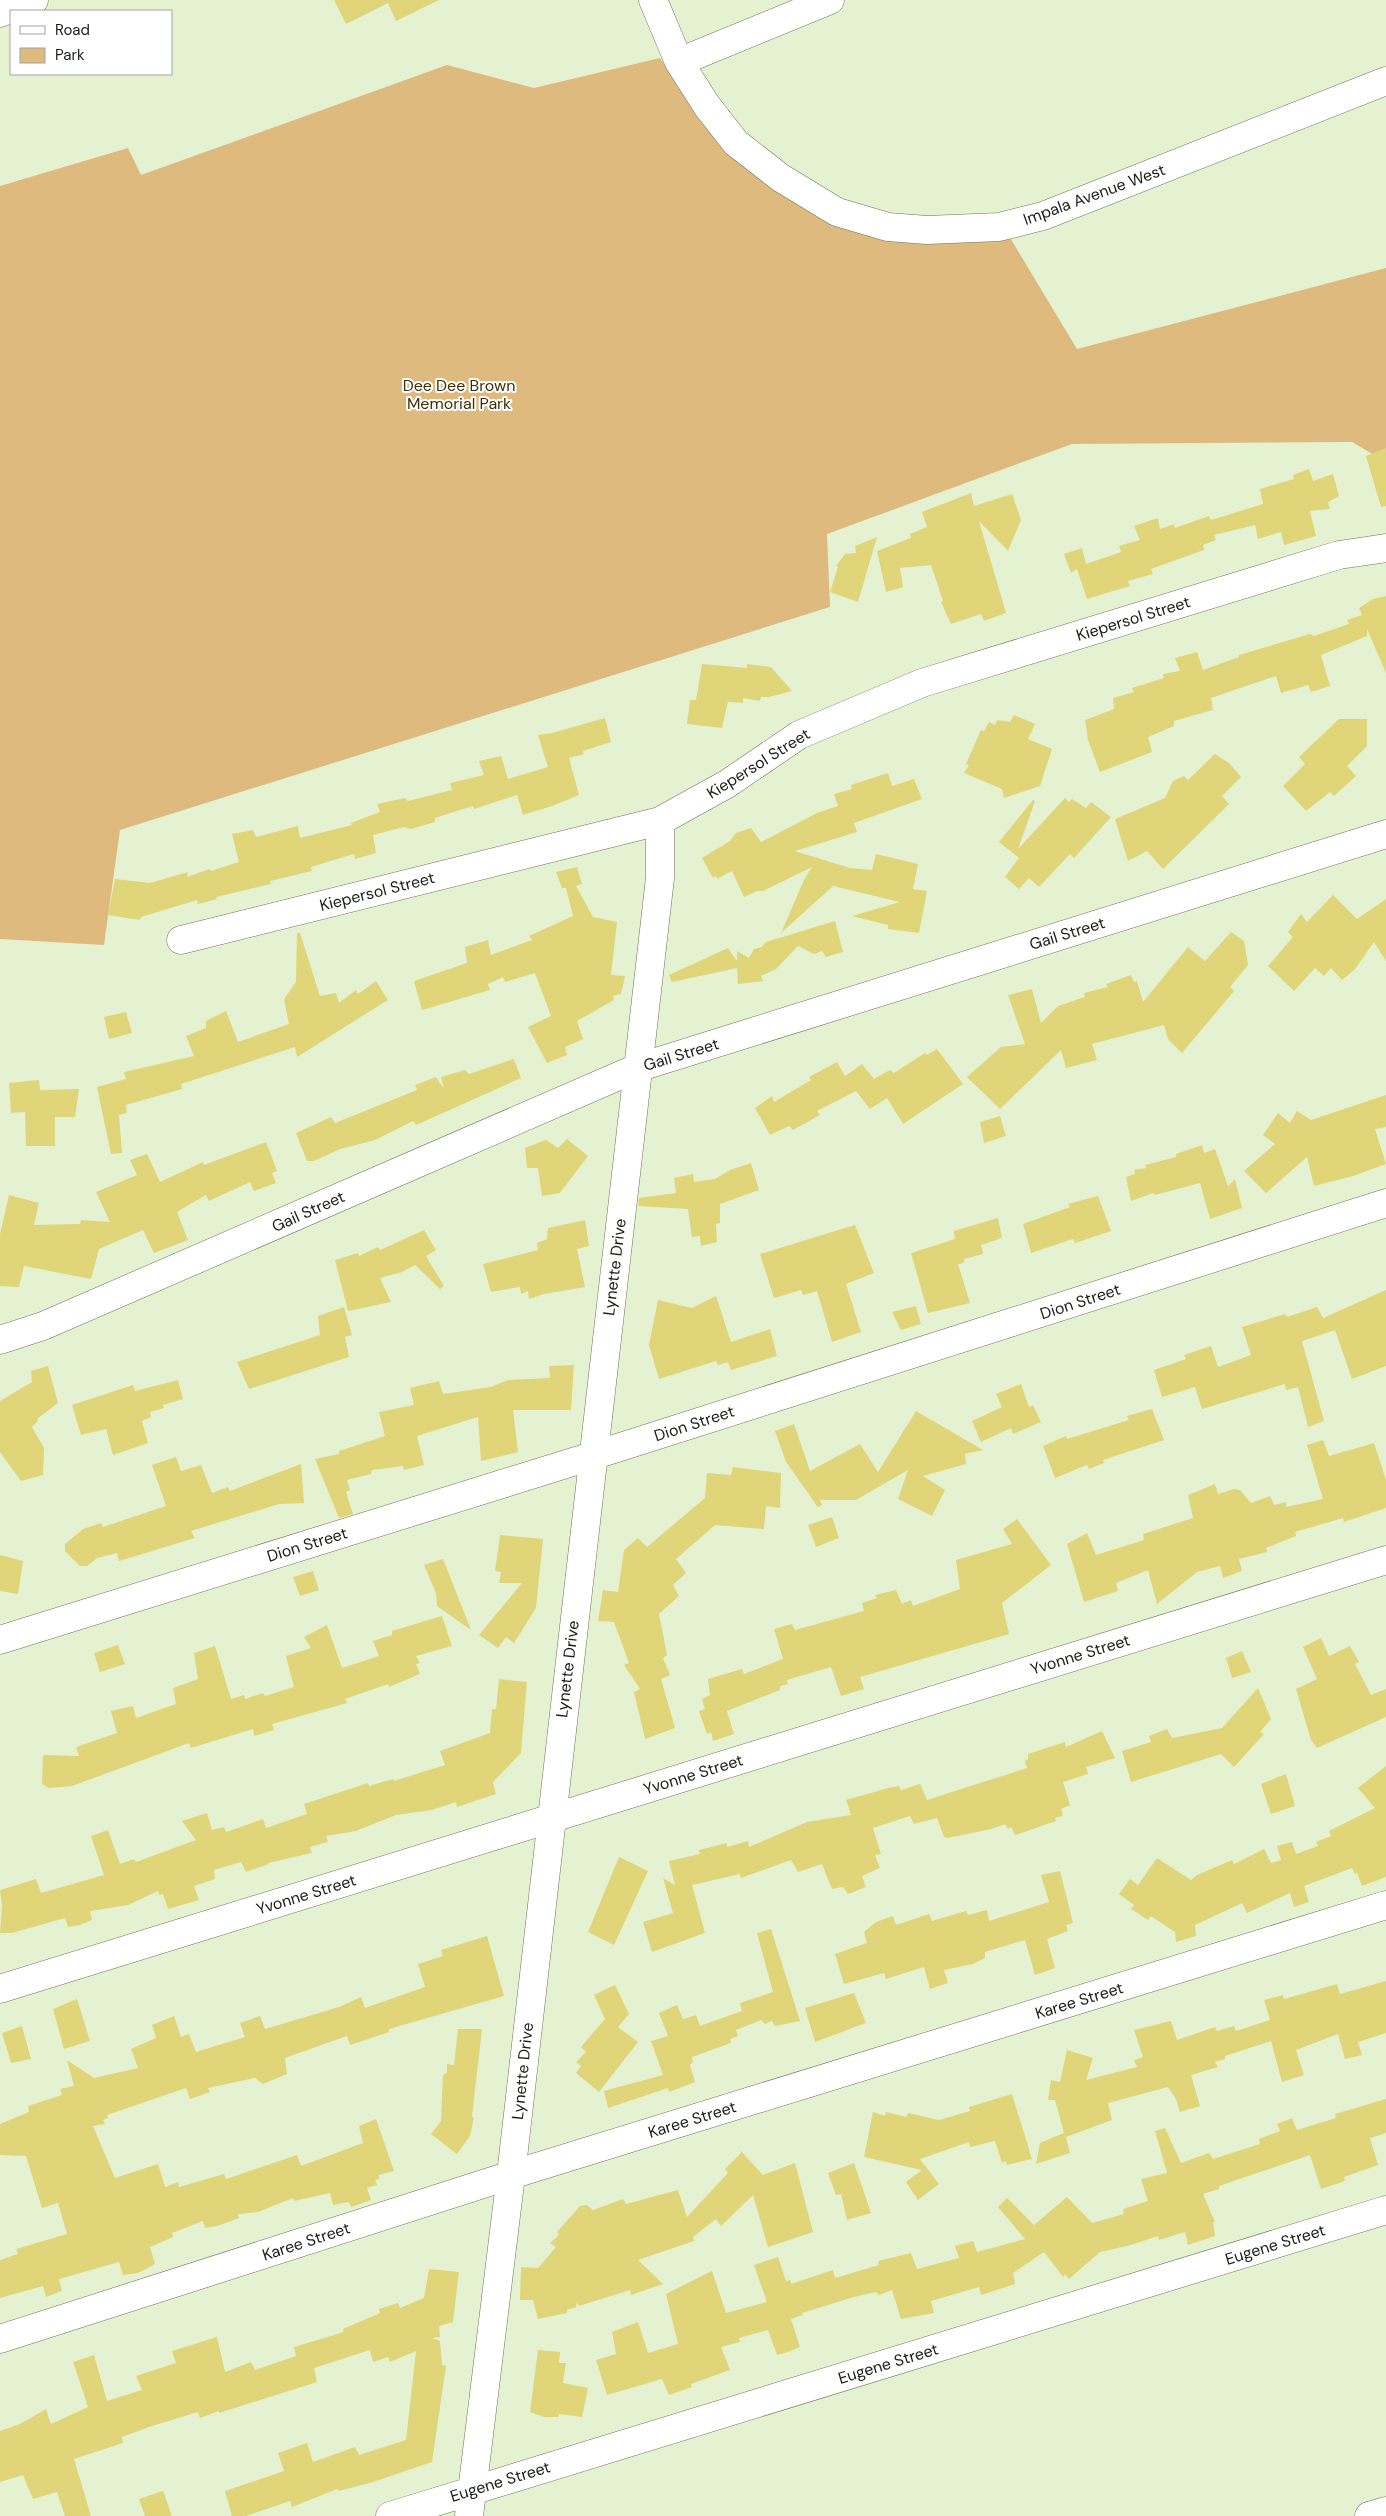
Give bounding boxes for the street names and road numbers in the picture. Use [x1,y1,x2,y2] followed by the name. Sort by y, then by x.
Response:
[1020,159,1168,230] street label: Impala Avenue West
[1074,591,1193,646] street label: Kiepersol Street
[703,723,814,804] street label: Kiepersol Street
[317,867,437,916] street label: Kiepersol Street
[1027,912,1107,955] street label: Gail Street
[641,1033,721,1076] street label: Gail Street
[268,1186,348,1237] street label: Gail Street
[598,1217,631,1317] street label: Lynette Drive
[1037,1279,1123,1324] street label: Dion Street
[651,1401,737,1446] street label: Dion Street
[264,1522,350,1567] street label: Dion Street
[551,1619,584,1719] street label: Lynette Drive
[1028,1629,1133,1680] street label: Yvonne Street
[641,1749,746,1800] street label: Yvonne Street
[254,1869,359,1920] street label: Yvonne Street
[1033,1977,1126,2024] street label: Karee Street
[507,2021,538,2121] street label: Lynette Drive
[646,2096,739,2143] street label: Karee Street
[260,2217,353,2266] street label: Karee Street
[1222,2219,1328,2270] street label: Eugene Street
[835,2338,941,2389] street label: Eugene Street
[447,2456,553,2507] street label: Eugene Street

